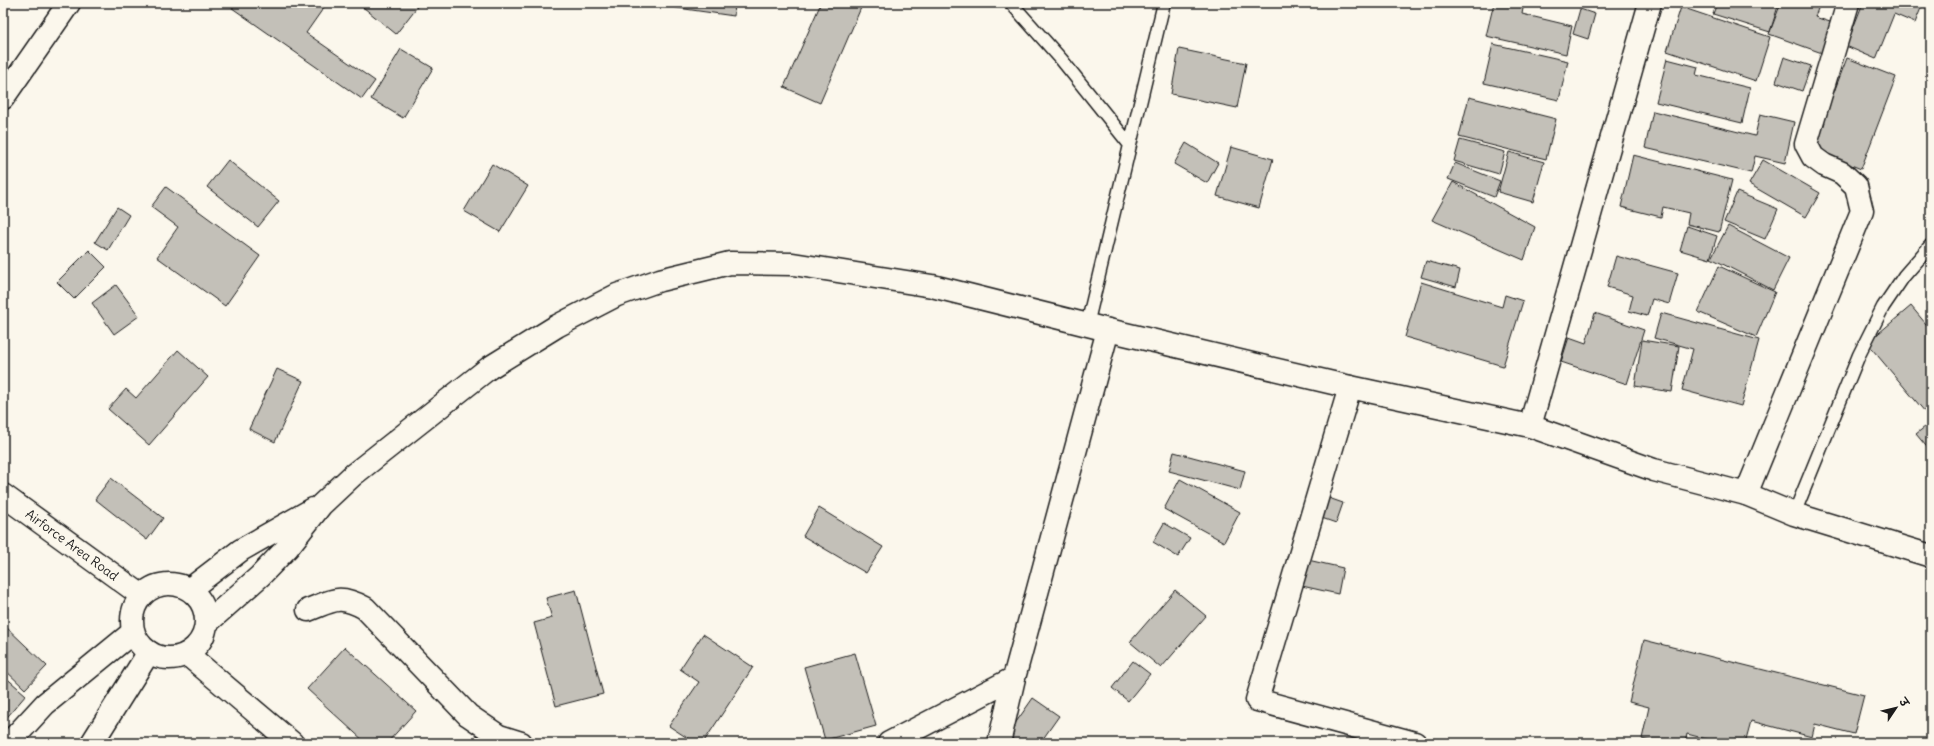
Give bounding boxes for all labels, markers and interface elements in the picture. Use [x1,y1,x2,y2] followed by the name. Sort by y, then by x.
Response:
[22,506,122,585] street label: Airforce Area Road
[1876,688,1916,728] north arrow
[1896,694,1913,711] text: उ

